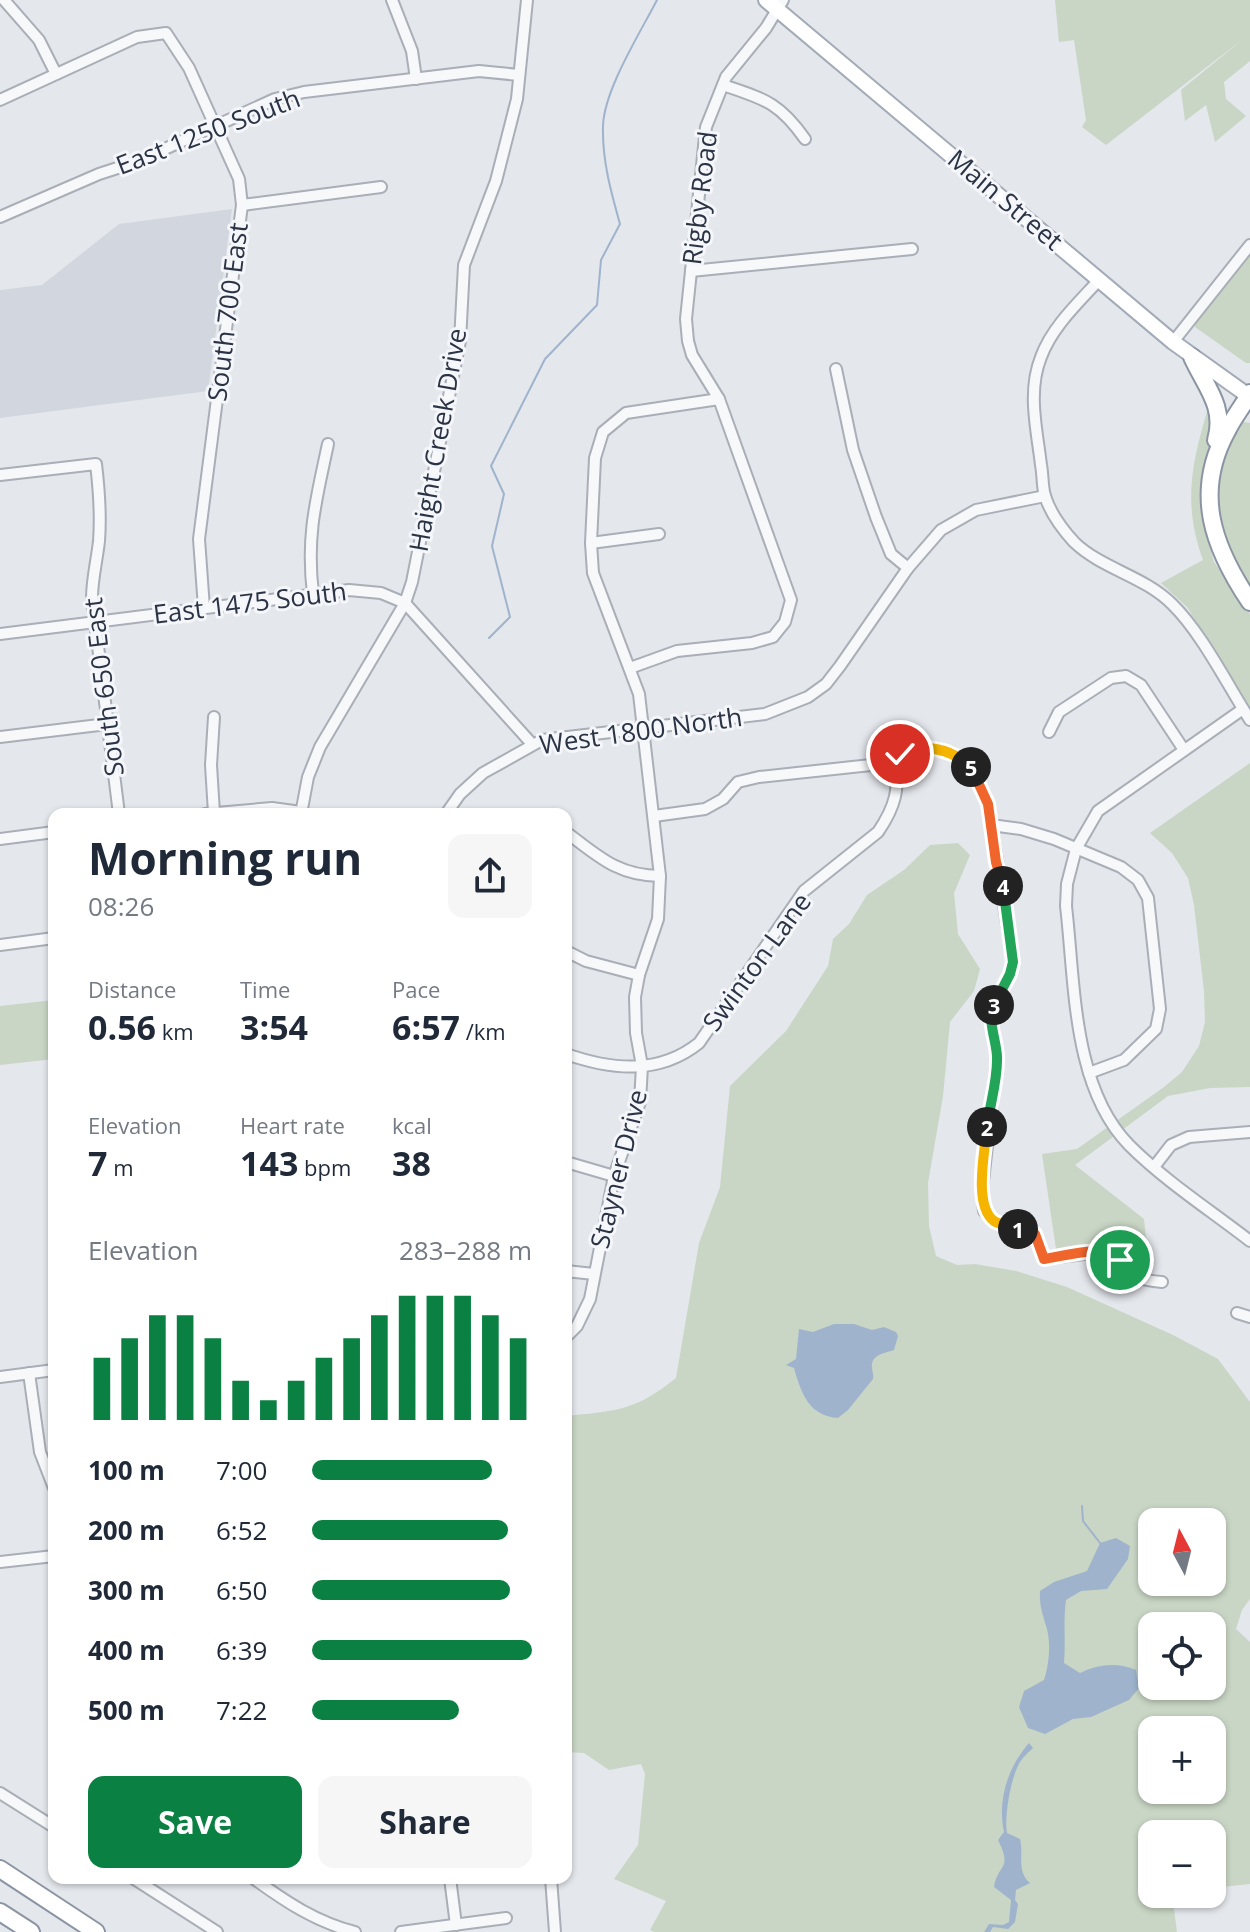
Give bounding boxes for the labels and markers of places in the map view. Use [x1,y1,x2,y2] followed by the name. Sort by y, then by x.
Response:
[866,720,934,788] pin
[951,747,991,787] pin: 5
[983,866,1023,906] pin: 4
[974,985,1014,1025] pin: 3
[967,1107,1007,1147] pin: 2
[998,1209,1038,1249] pin: 1
[1086,1226,1154,1294] pin

